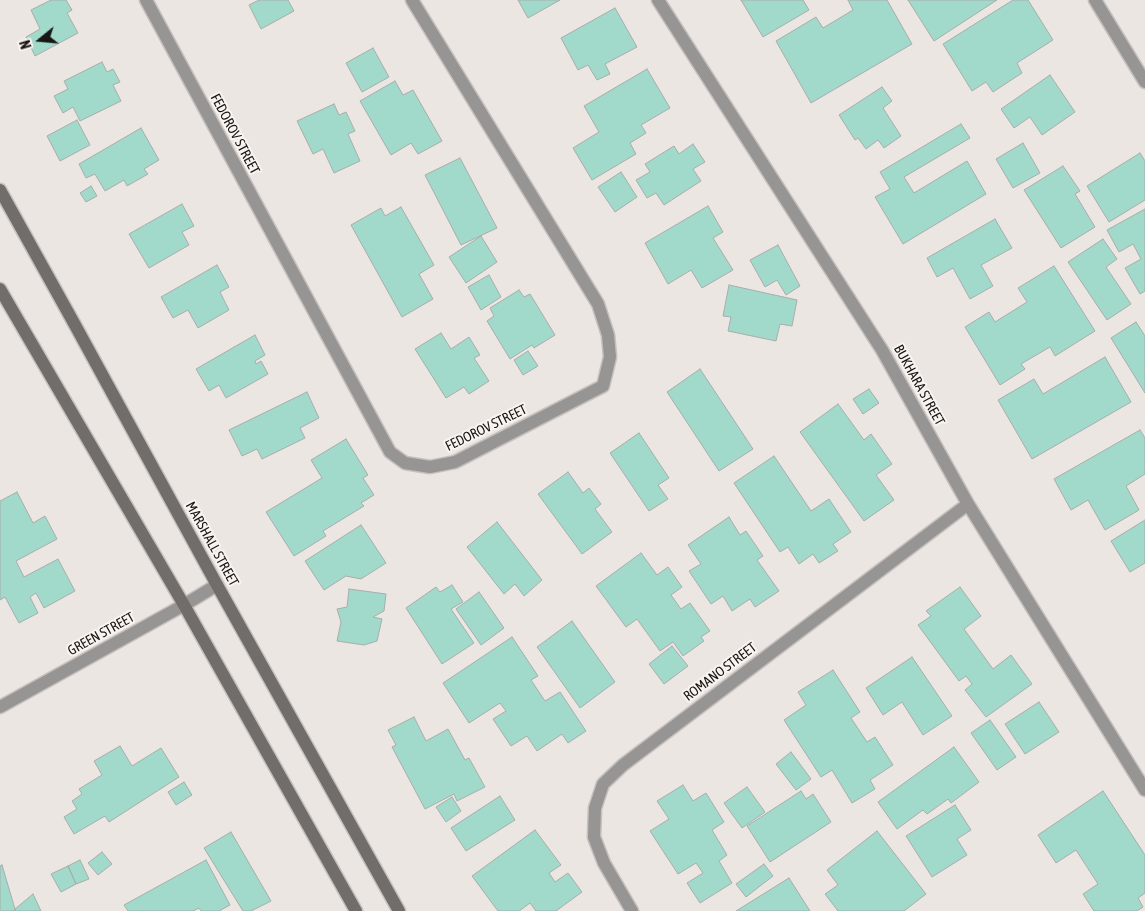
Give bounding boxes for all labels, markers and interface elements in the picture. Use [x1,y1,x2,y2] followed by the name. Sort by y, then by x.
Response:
[15,15,65,65] north arrow
[17,38,35,51] text: N
[207,91,263,177] street label: FEDOROV STREET
[890,342,948,428] street label: BUKHARA STREET
[443,401,529,455] street label: FEDOROV STREET
[182,499,242,589] street label: MARSHALL STREET
[65,609,137,659] street label: GREEN STREET
[680,639,760,705] street label: ROMANO STREET

